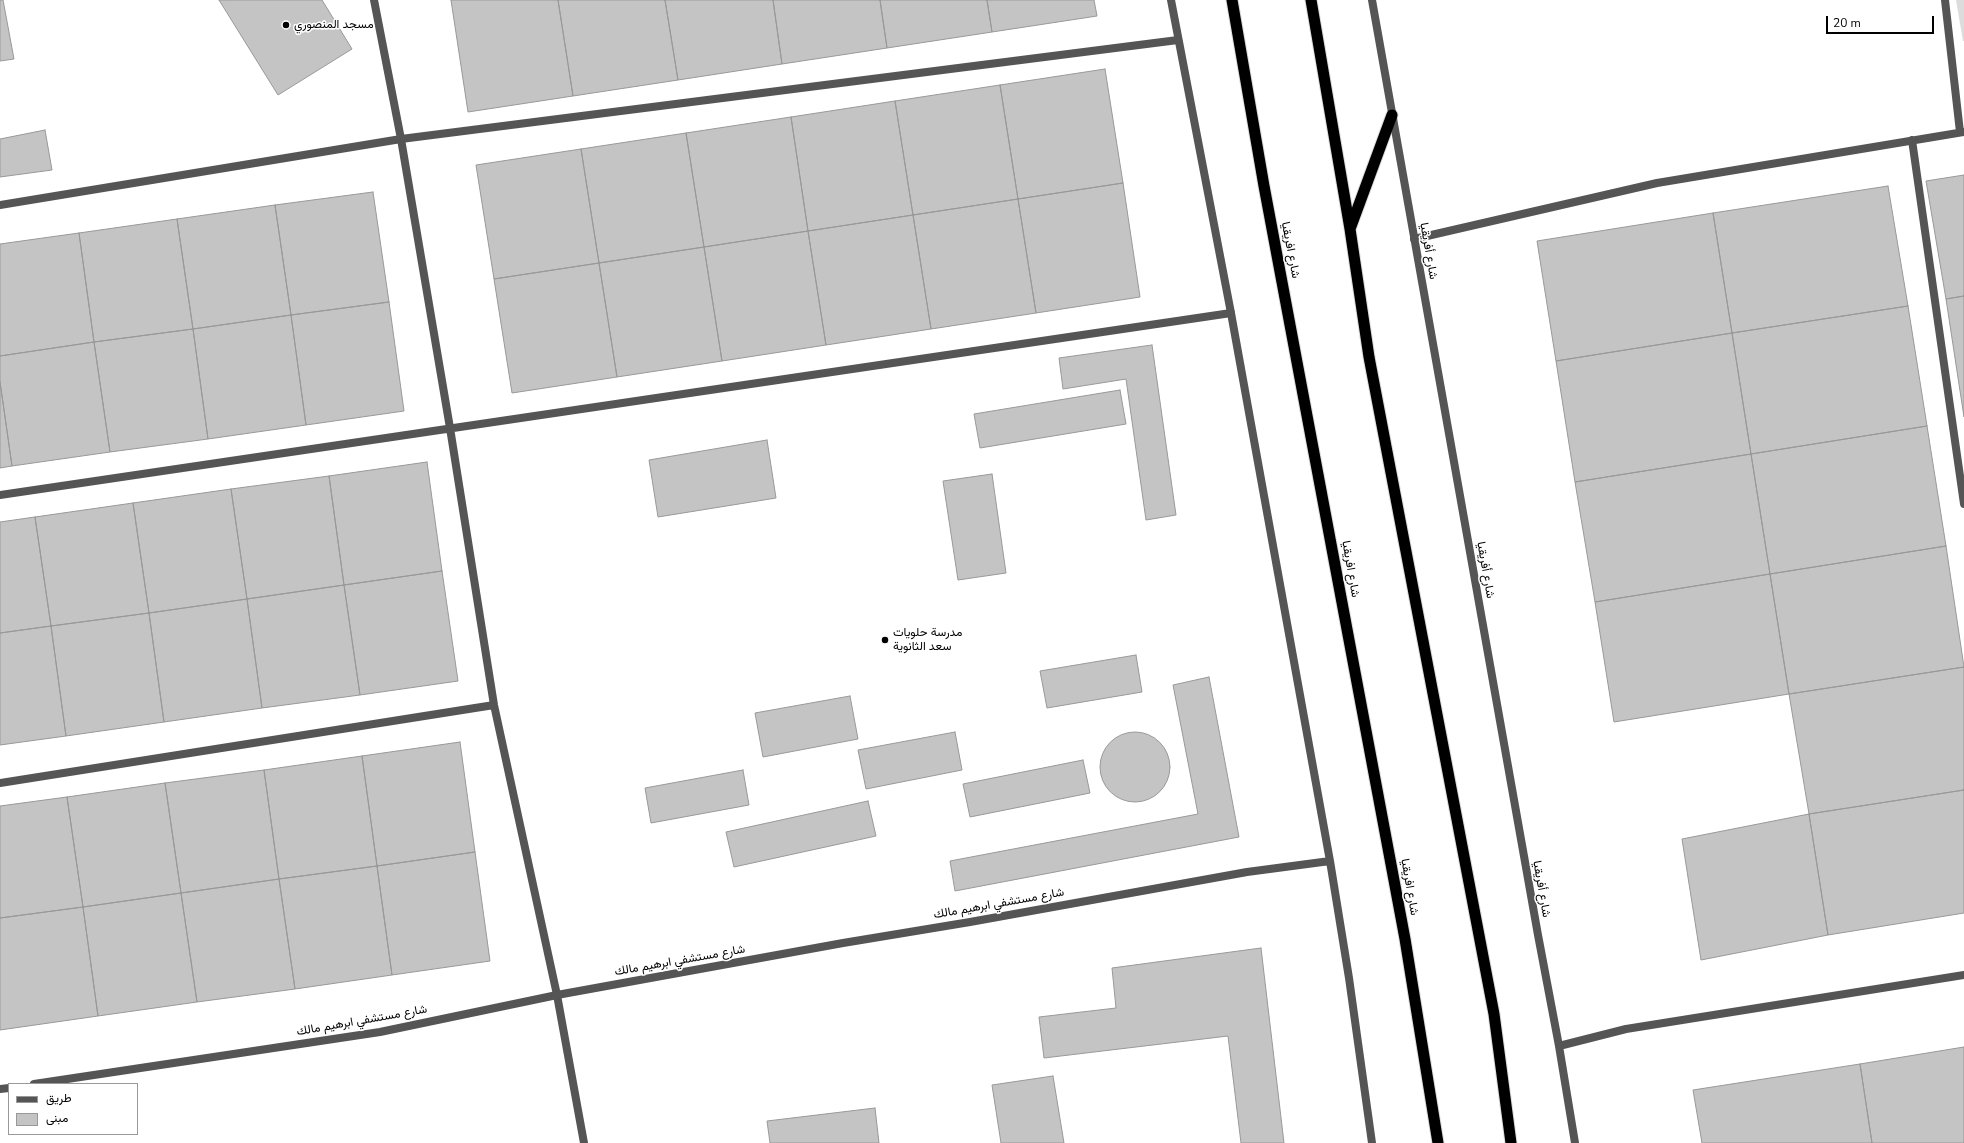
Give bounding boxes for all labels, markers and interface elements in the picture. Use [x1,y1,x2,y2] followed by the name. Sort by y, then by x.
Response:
[1828,8,1936,34] scale bar
[1833,15,1861,31] text: 20 m
[294,18,374,32] place label: مسجد المنصوري
[281,20,291,30] marker: مسجد المنصوري
[1277,220,1303,280] street label: شارع افريقيا
[1416,222,1440,280] street label: شارع أفريقيا
[1338,540,1362,598] street label: شارع افريقيا
[1473,541,1497,599] street label: شارع أفريقيا
[893,626,962,654] place label: مدرسة حلويات سعد الثانوية
[880,635,890,645] marker: مدرسة حلويات سعد الثانوية
[1397,858,1421,916] street label: شارع افريقيا
[1529,860,1553,918] street label: شارع أفريقيا
[933,885,1065,923] street label: شارع مستشفي ابرهيم مالك
[614,942,746,980] street label: شارع مستشفي ابرهيم مالك
[296,1002,428,1040] street label: شارع مستشفي ابرهيم مالك
[8,1083,138,1135] legend
[46,1090,71,1106] text: طريق
[46,1110,68,1126] text: مبنى

